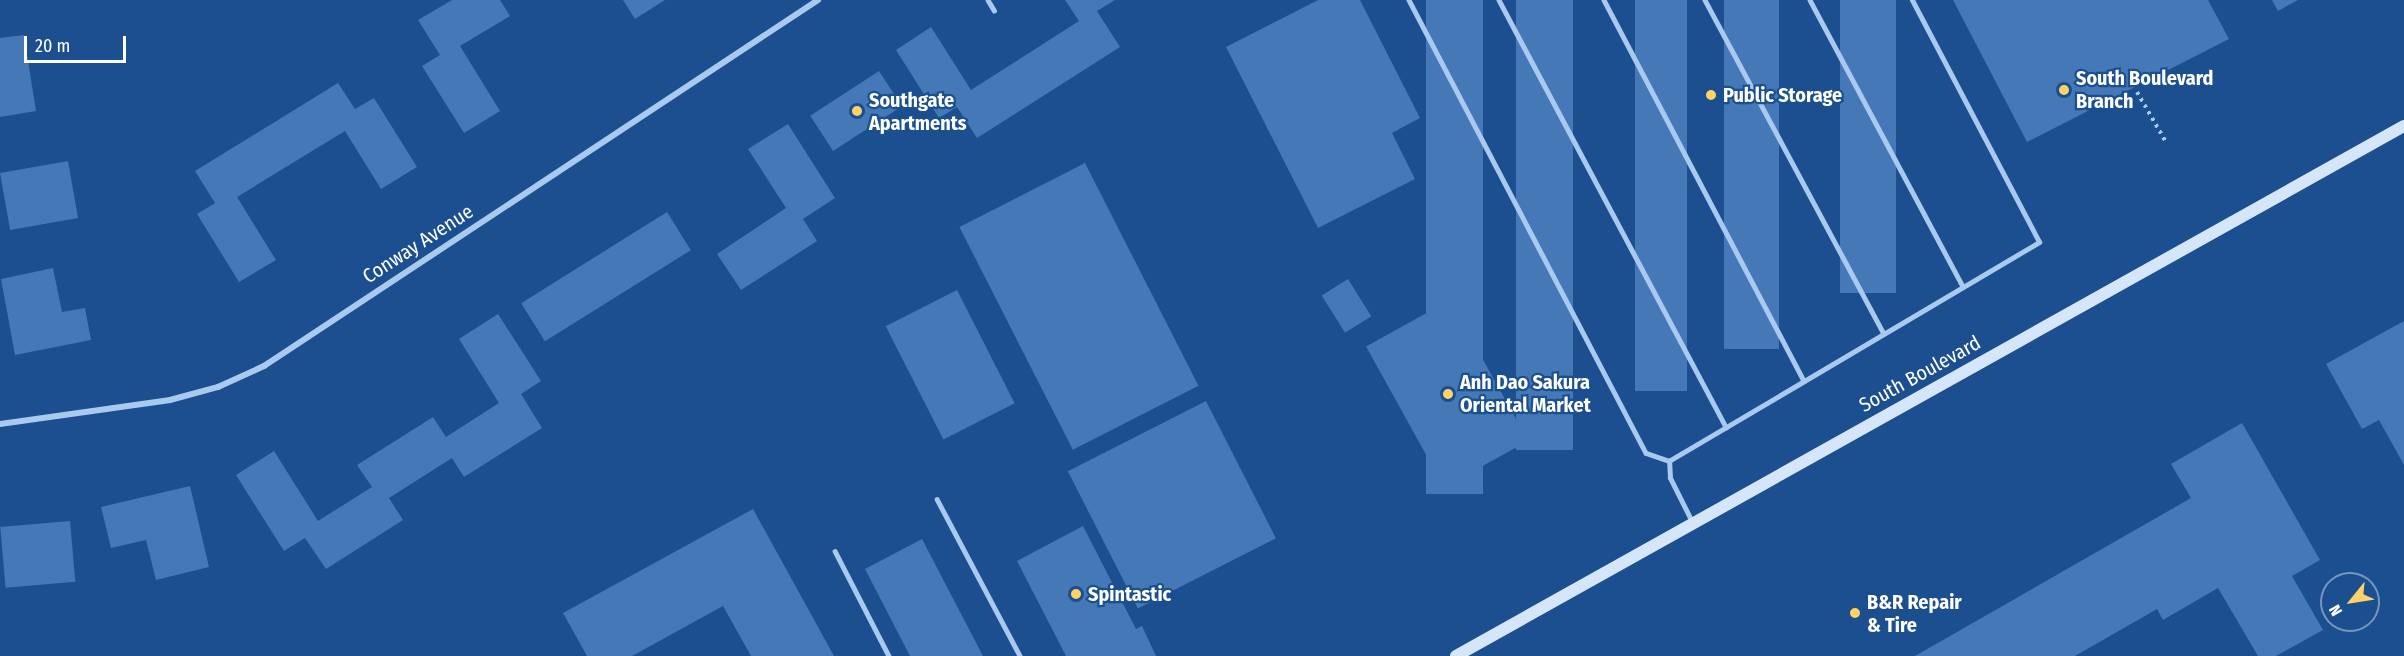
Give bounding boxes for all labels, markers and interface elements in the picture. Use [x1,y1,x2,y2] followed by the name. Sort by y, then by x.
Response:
[27,24,129,62] scale bar
[35,35,70,57] text: 20 m
[2076,66,2213,113] place label: South Boulevard Branch
[1723,83,1842,107] place label: Public Storage
[2057,83,2071,97] marker: South Boulevard Branch
[869,88,967,135] place label: Southgate Apartments
[1704,88,1718,102] marker: Public Storage
[850,104,864,118] marker: Southgate Apartments
[358,199,478,289] street label: Conway Avenue
[1855,331,1985,417] street label: South Boulevard
[1460,371,1591,418] place label: Anh Dao Sakura Oriental Market
[1441,387,1455,401] marker: Anh Dao Sakura Oriental Market
[2320,572,2380,632] north arrow
[1088,582,1171,606] place label: Spintastic
[1069,587,1083,601] marker: Spintastic
[1867,590,1962,637] place label: B&R Repair & Tire
[2325,601,2346,619] text: N
[1848,606,1862,620] marker: B&R Repair & Tire

